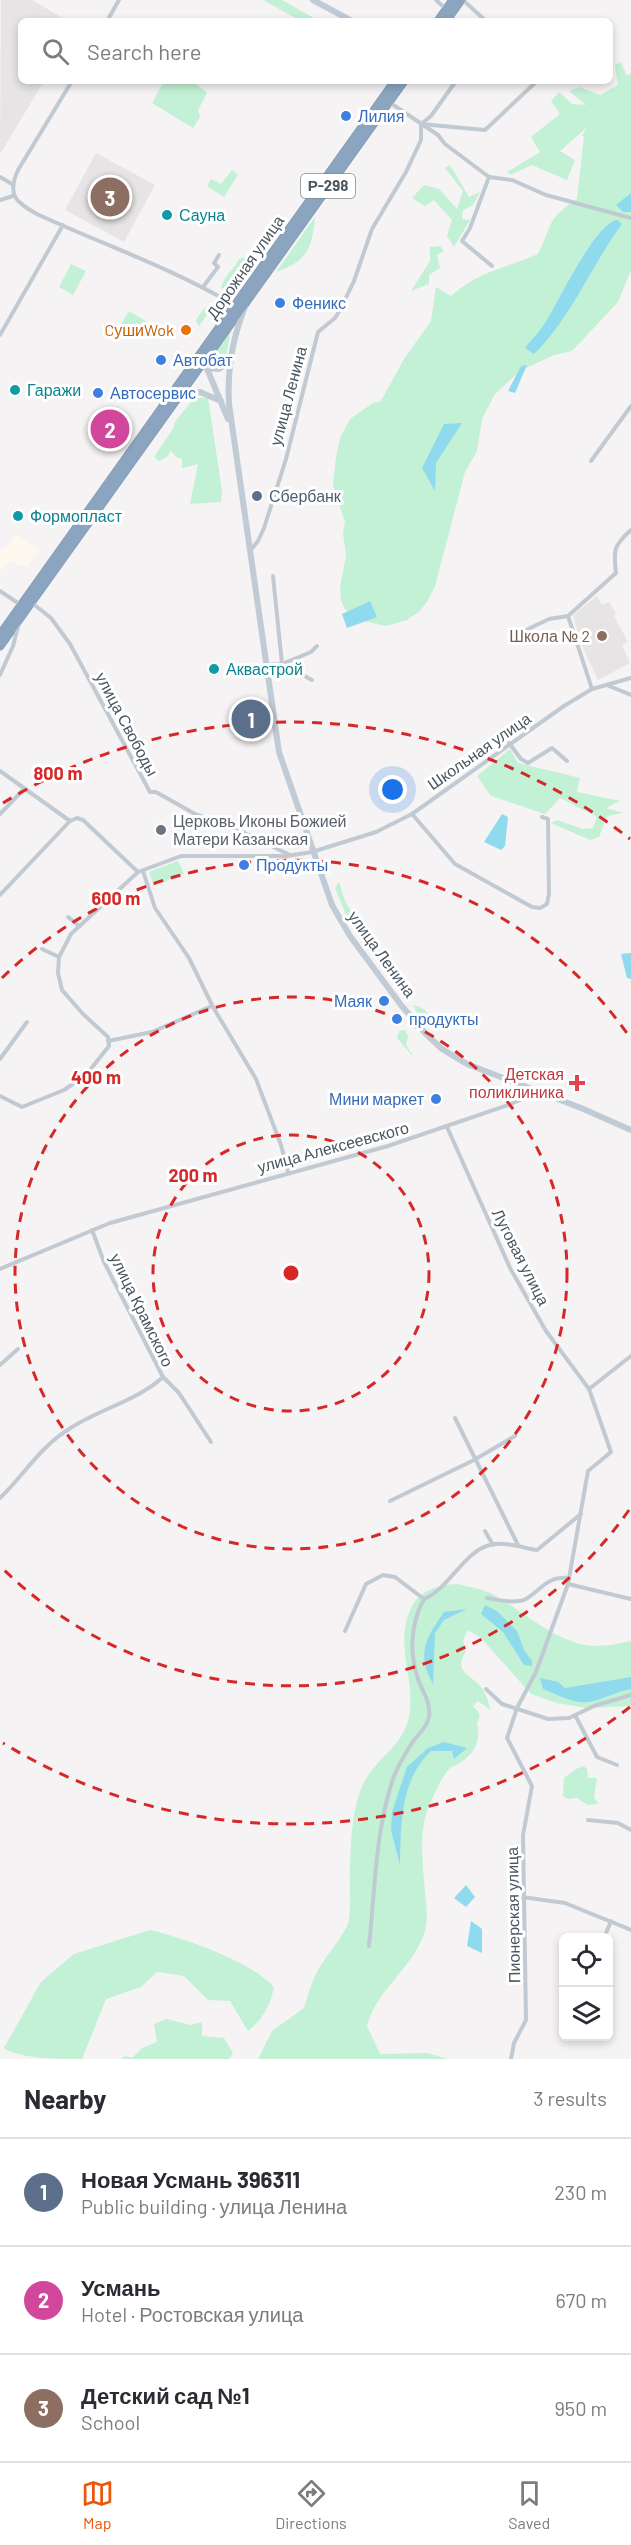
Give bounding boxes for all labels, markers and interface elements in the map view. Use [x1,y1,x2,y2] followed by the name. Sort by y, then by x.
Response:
[18,18,613,84] search box
[39,35,72,68] icon: search
[87,38,201,64] text: Search here
[358,106,404,125] place label: Лилия
[339,109,353,123] marker: Лилия
[90,174,130,220] pin: 3
[301,174,355,198] road number: Р-298
[179,205,225,224] place label: Сауна
[160,208,174,222] marker: Сауна
[202,211,287,322] street label: Дорожная улица
[292,293,346,312] place label: Феникс
[273,296,287,310] marker: Феникс
[105,320,174,339] place label: CушиWok
[179,323,193,337] marker: CушиWok
[265,344,310,448] street label: улица Ленина
[173,350,233,369] place label: Автобат
[154,353,168,367] marker: Автобат
[27,380,81,399] place label: Гаражи
[8,383,22,397] marker: Гаражи
[110,383,196,402] place label: Автосервис
[91,386,105,400] marker: Автосервис
[90,406,130,452] pin: 2
[269,486,342,505] place label: Сбербанк
[250,489,264,503] marker: Сбербанк
[30,506,123,525] place label: Формопласт
[11,509,25,523] marker: Формопласт
[509,626,590,645] place label: Школа № 2
[595,629,609,643] marker: Школа № 2
[226,659,303,678] place label: Аквастрой
[207,662,221,676] marker: Аквастрой
[92,669,163,779] street label: улица Свободы
[232,696,270,742] pin: 1
[423,708,534,793] street label: Школьная улица
[34,762,82,784] text: 800 m
[378,775,407,804] your location
[173,811,347,848] place label: Церковь Иконы Божией Матери Казанская
[154,823,168,837] marker: Церковь Иконы Божией Матери Казанская
[256,855,328,874] place label: Продукты
[237,858,251,872] marker: Продукты
[92,887,140,909] text: 600 m
[345,907,420,1001] street label: улица Ленина
[334,991,373,1010] place label: Маяк
[377,994,391,1008] marker: Маяк
[409,1009,478,1028] place label: продукты
[390,1012,404,1026] marker: продукты
[469,1064,564,1101] place label: Детская поликлиника
[71,1066,121,1088] text: 400 m
[568,1074,586,1092] marker: Детская поликлиника
[329,1089,425,1108] place label: Мини маркет
[429,1092,443,1106] marker: Мини маркет
[255,1117,411,1176] street label: улица Алексеевского
[168,1164,218,1186] text: 200 m
[489,1205,554,1308] street label: Луговая улица
[107,1250,178,1370] street label: улица Крамского
[281,1263,301,1283] centre of rings
[502,1847,523,1983] street label: Пионерская улица
[559,1933,613,2041] map controls
[559,1933,613,1987] button: locate
[559,1987,613,2041] button: layers
[24,2083,106,2114] text: Nearby
[533,2086,607,2110] text: 3 results
[81,2166,300,2192] text: Новая Усмань 396311
[40,2180,47,2204] text: 1
[554,2180,607,2204] text: 230 m
[81,2194,347,2218] text: Public building · улица Ленина
[81,2274,161,2300] text: Усмань
[38,2288,49,2312] text: 2
[555,2288,607,2312] text: 670 m
[81,2302,303,2326] text: Hotel · Ростовская улица
[81,2382,249,2408] text: Детский сад №1
[38,2396,49,2420] text: 3
[554,2396,607,2420] text: 950 m
[81,2410,140,2434] text: School
[81,2477,114,2532] tab: Map
[275,2477,347,2532] tab: Directions
[508,2477,550,2532] tab: Saved

